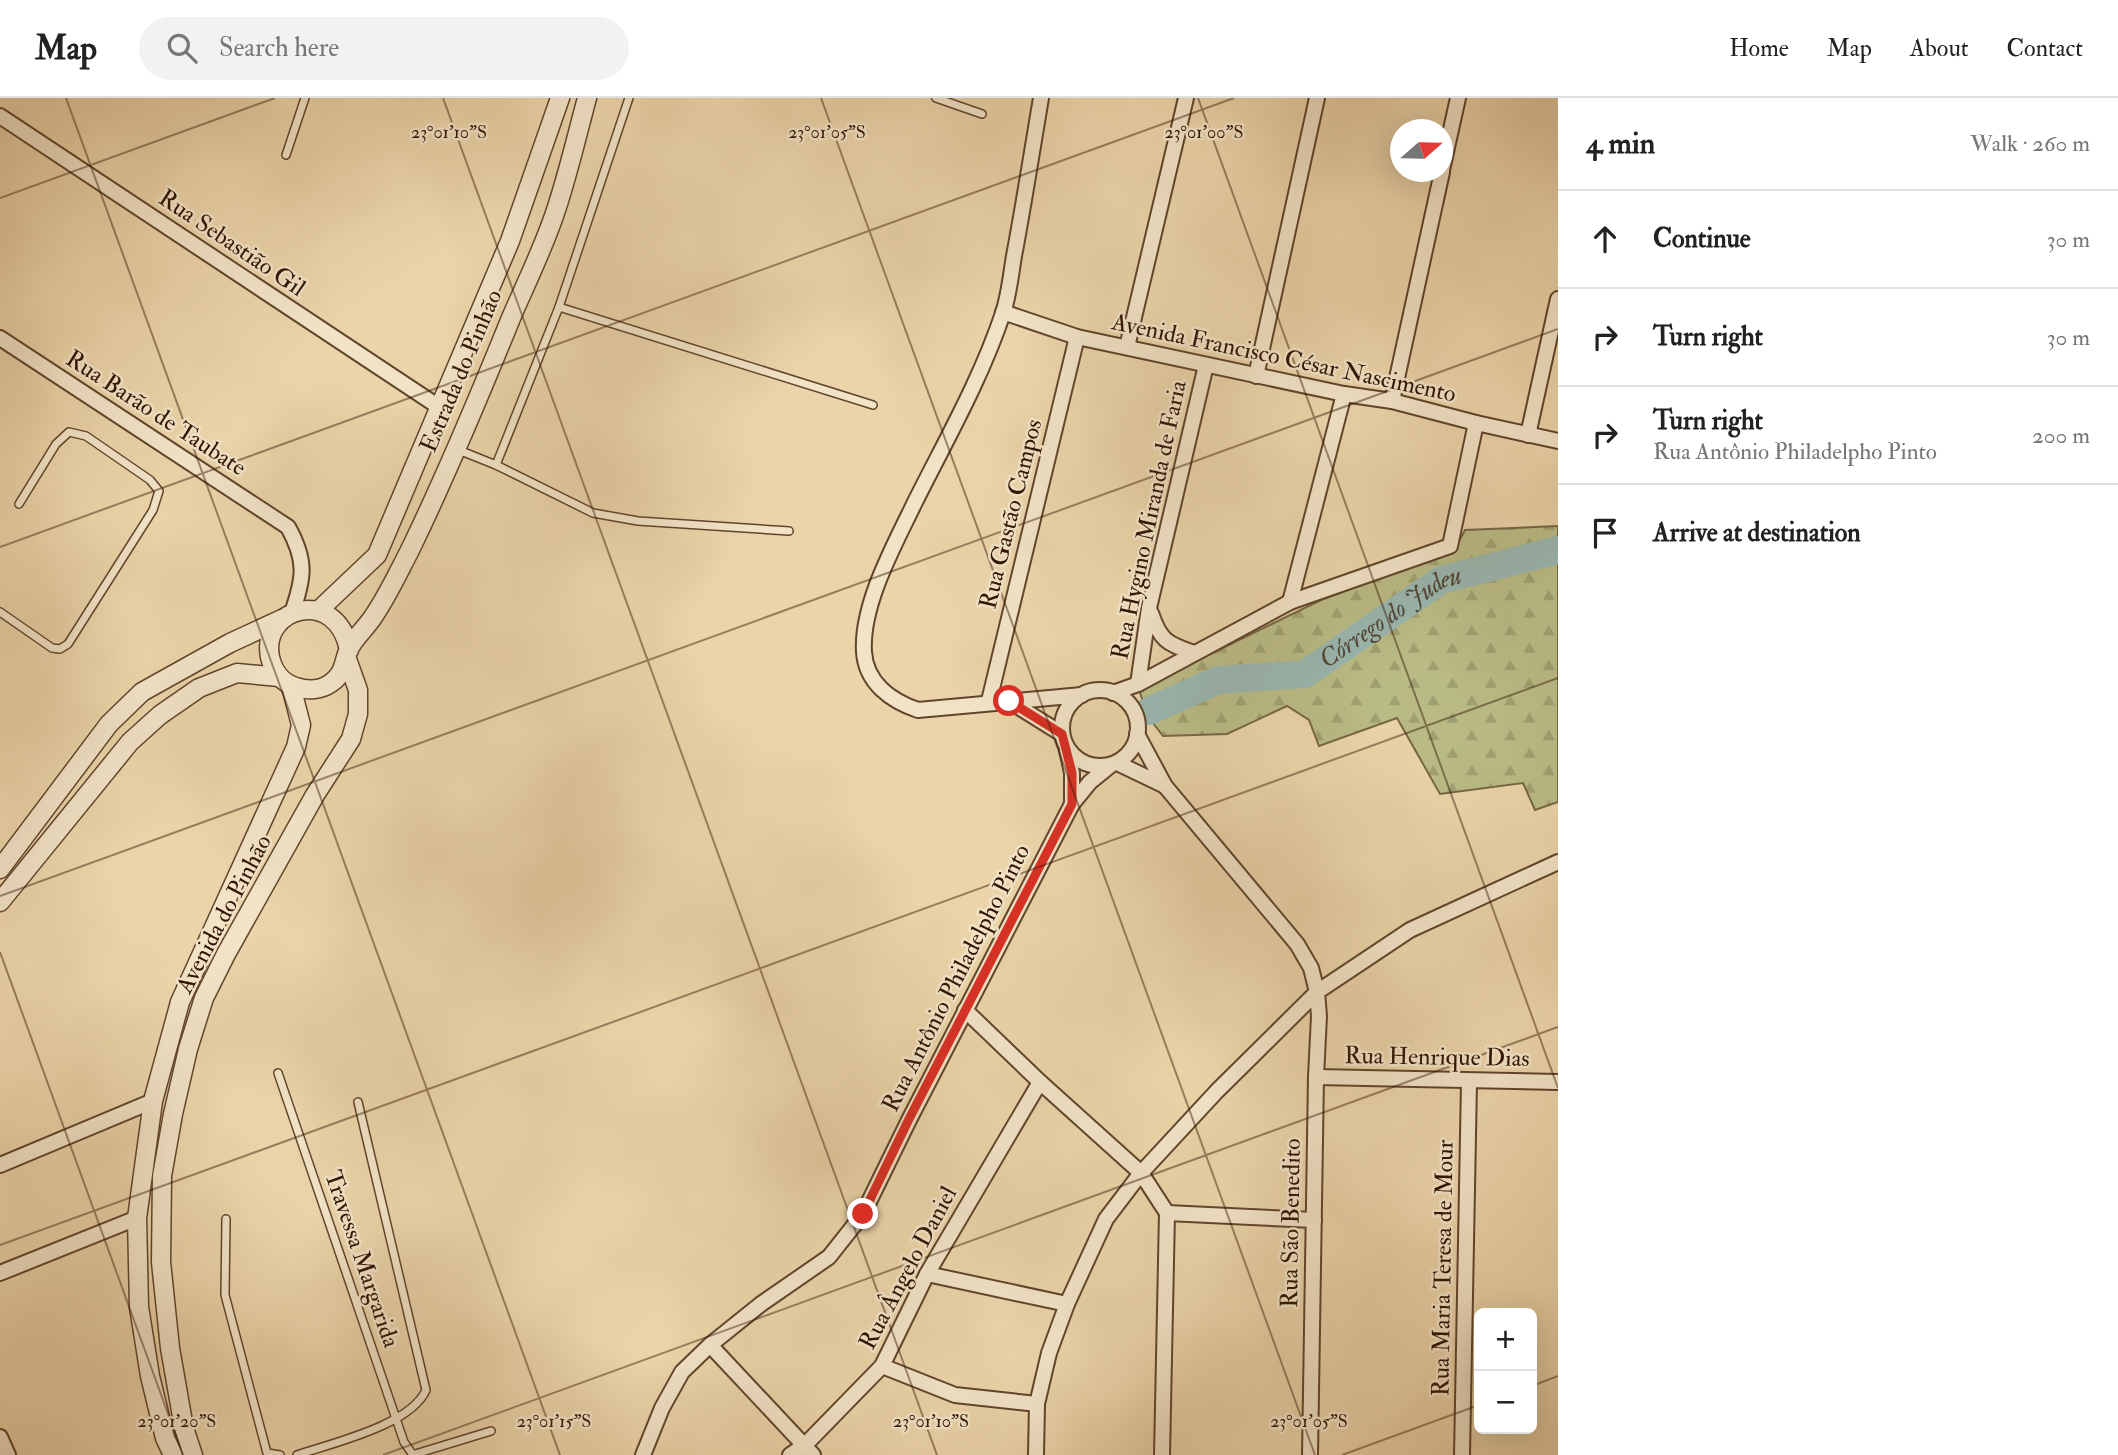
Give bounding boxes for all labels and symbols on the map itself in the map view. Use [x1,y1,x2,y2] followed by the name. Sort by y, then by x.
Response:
[1390,119,1453,182] north arrow
[411,121,487,144] text: 23°01'10"S
[788,121,866,144] text: 23°01'05"S
[1165,121,1243,144] text: 23°01'00"S
[153,182,311,304] street label: Rua Sebastião Gil
[413,285,509,457] street label: Estrada do Pinhão
[1108,306,1459,410] street label: Avenida Francisco César Nascimento
[60,343,252,483] street label: Rua Barão de Taubate
[1104,376,1194,663] street label: Rua Hygino Miranda de Faria
[972,416,1050,612] street label: Rua Gastão Campos
[1313,559,1465,675] water label: Córrego do Judeu
[993,685,1024,716] route start
[169,829,279,1000] street label: Avenida do Pinhão
[875,839,1037,1117] street label: Rua Antônio Philadelpho Pinto
[1344,1040,1530,1074] street label: Rua Henrique Dias
[1274,1138,1308,1308] street label: Rua São Benedito
[1425,1139,1461,1397] street label: Rua Maria Teresa de Mour
[317,1166,407,1353] street label: Travessa Margarida
[851,1181,964,1355] street label: Rua Ângelo Daniel
[847,1198,878,1229] route end
[138,1410,216,1433] text: 23°01'20"S
[517,1410,591,1433] text: 23°01'15"S
[893,1410,969,1433] text: 23°01'10"S
[1270,1410,1348,1433] text: 23°01'05"S

